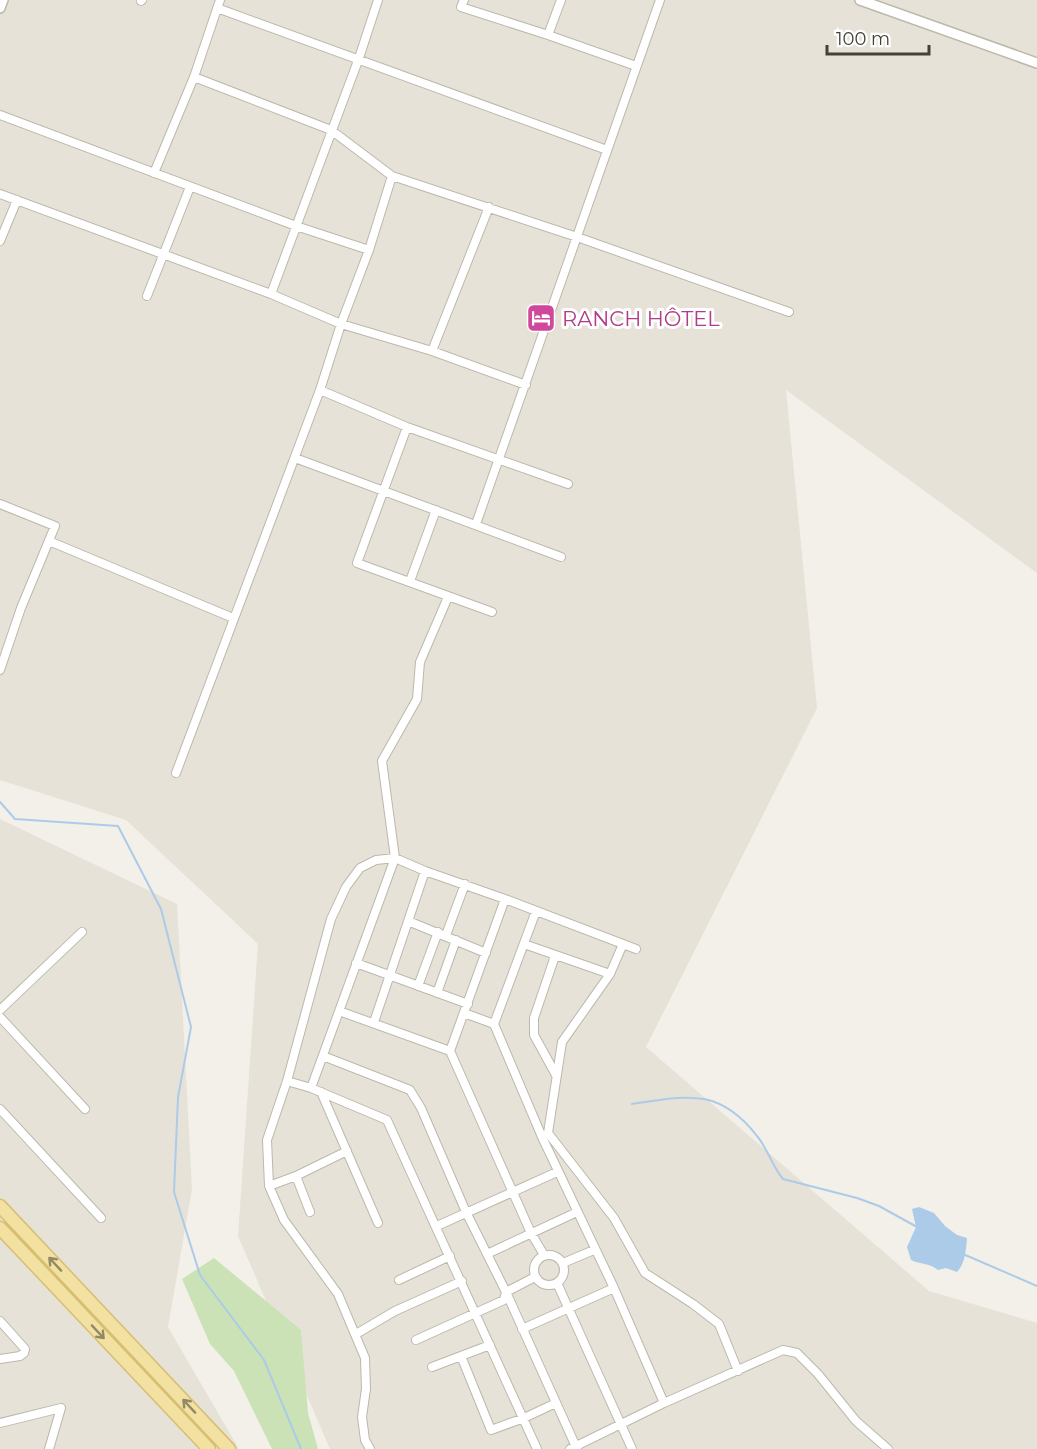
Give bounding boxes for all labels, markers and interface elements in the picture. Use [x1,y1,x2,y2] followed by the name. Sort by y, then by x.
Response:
[827,18,929,56] scale bar
[836,28,890,50] text: 100 m
[525,302,557,334] hotel icon: RANCH HÔTEL
[562,306,720,331] place label: RANCH HÔTEL
[48,1257,62,1272] one-way arrow
[91,1324,105,1339] one-way arrow
[182,1399,196,1414] one-way arrow

